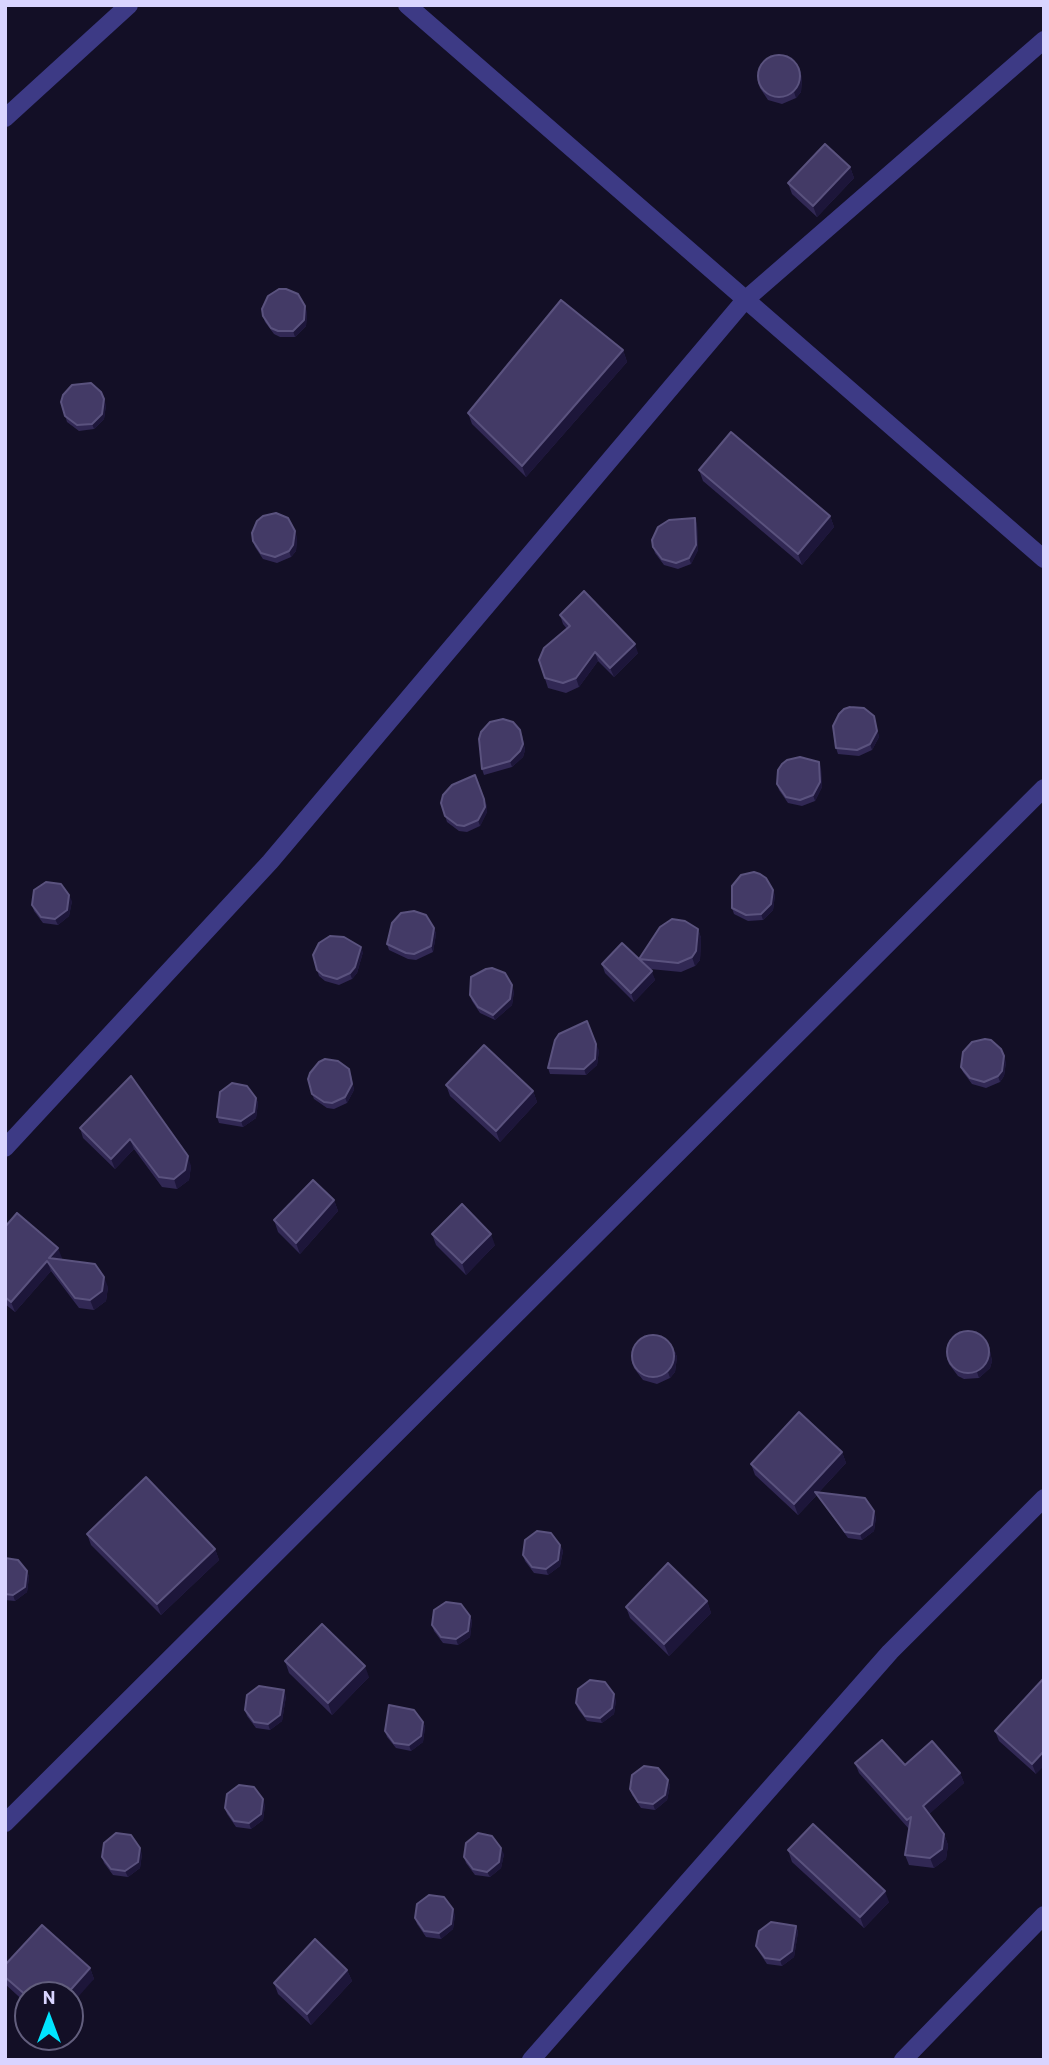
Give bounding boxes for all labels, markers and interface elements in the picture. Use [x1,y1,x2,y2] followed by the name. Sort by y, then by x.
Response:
[14,1981,84,2051] north arrow
[43,1985,55,2008] text: N

